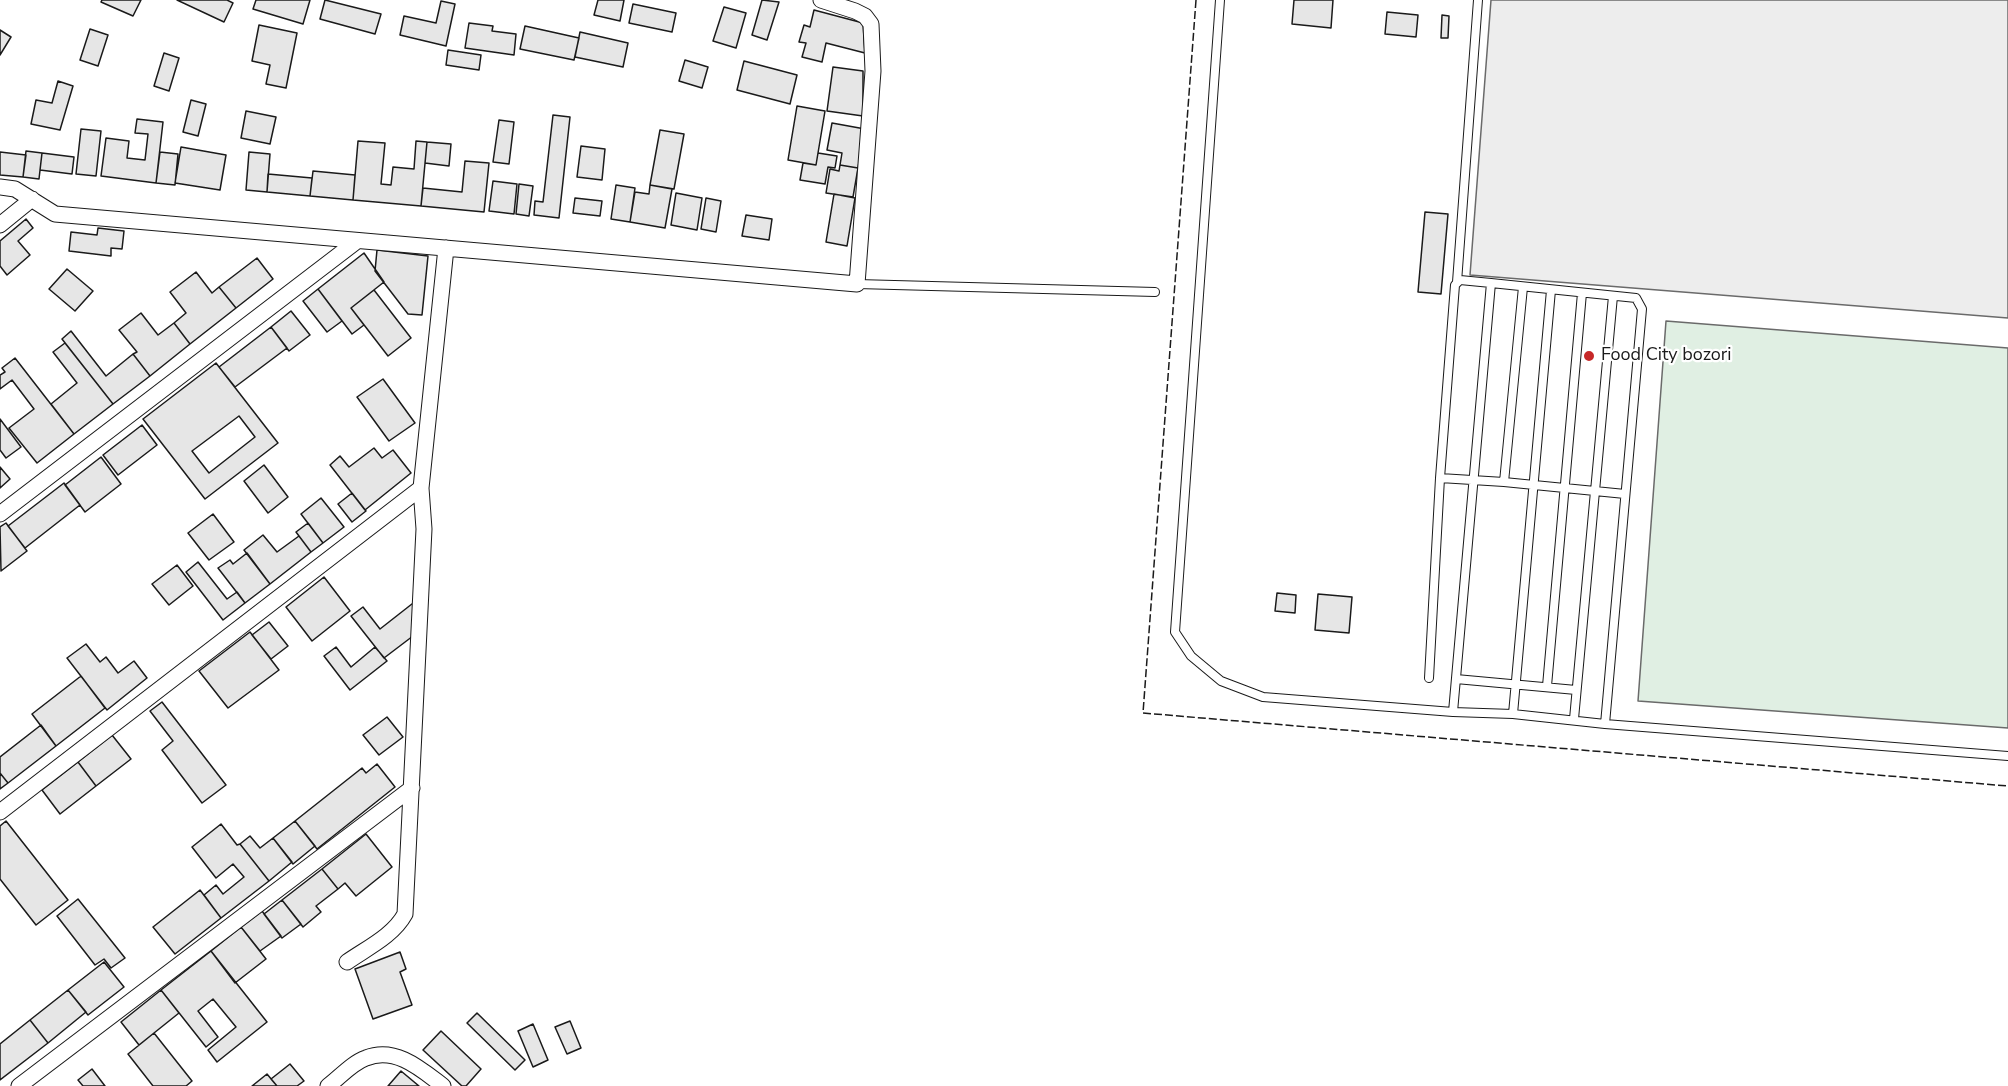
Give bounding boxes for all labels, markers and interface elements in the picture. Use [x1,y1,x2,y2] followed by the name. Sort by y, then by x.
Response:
[1601,345,1731,367] place label: Food City bozori
[1582,349,1596,363] marker: Food City bozori

